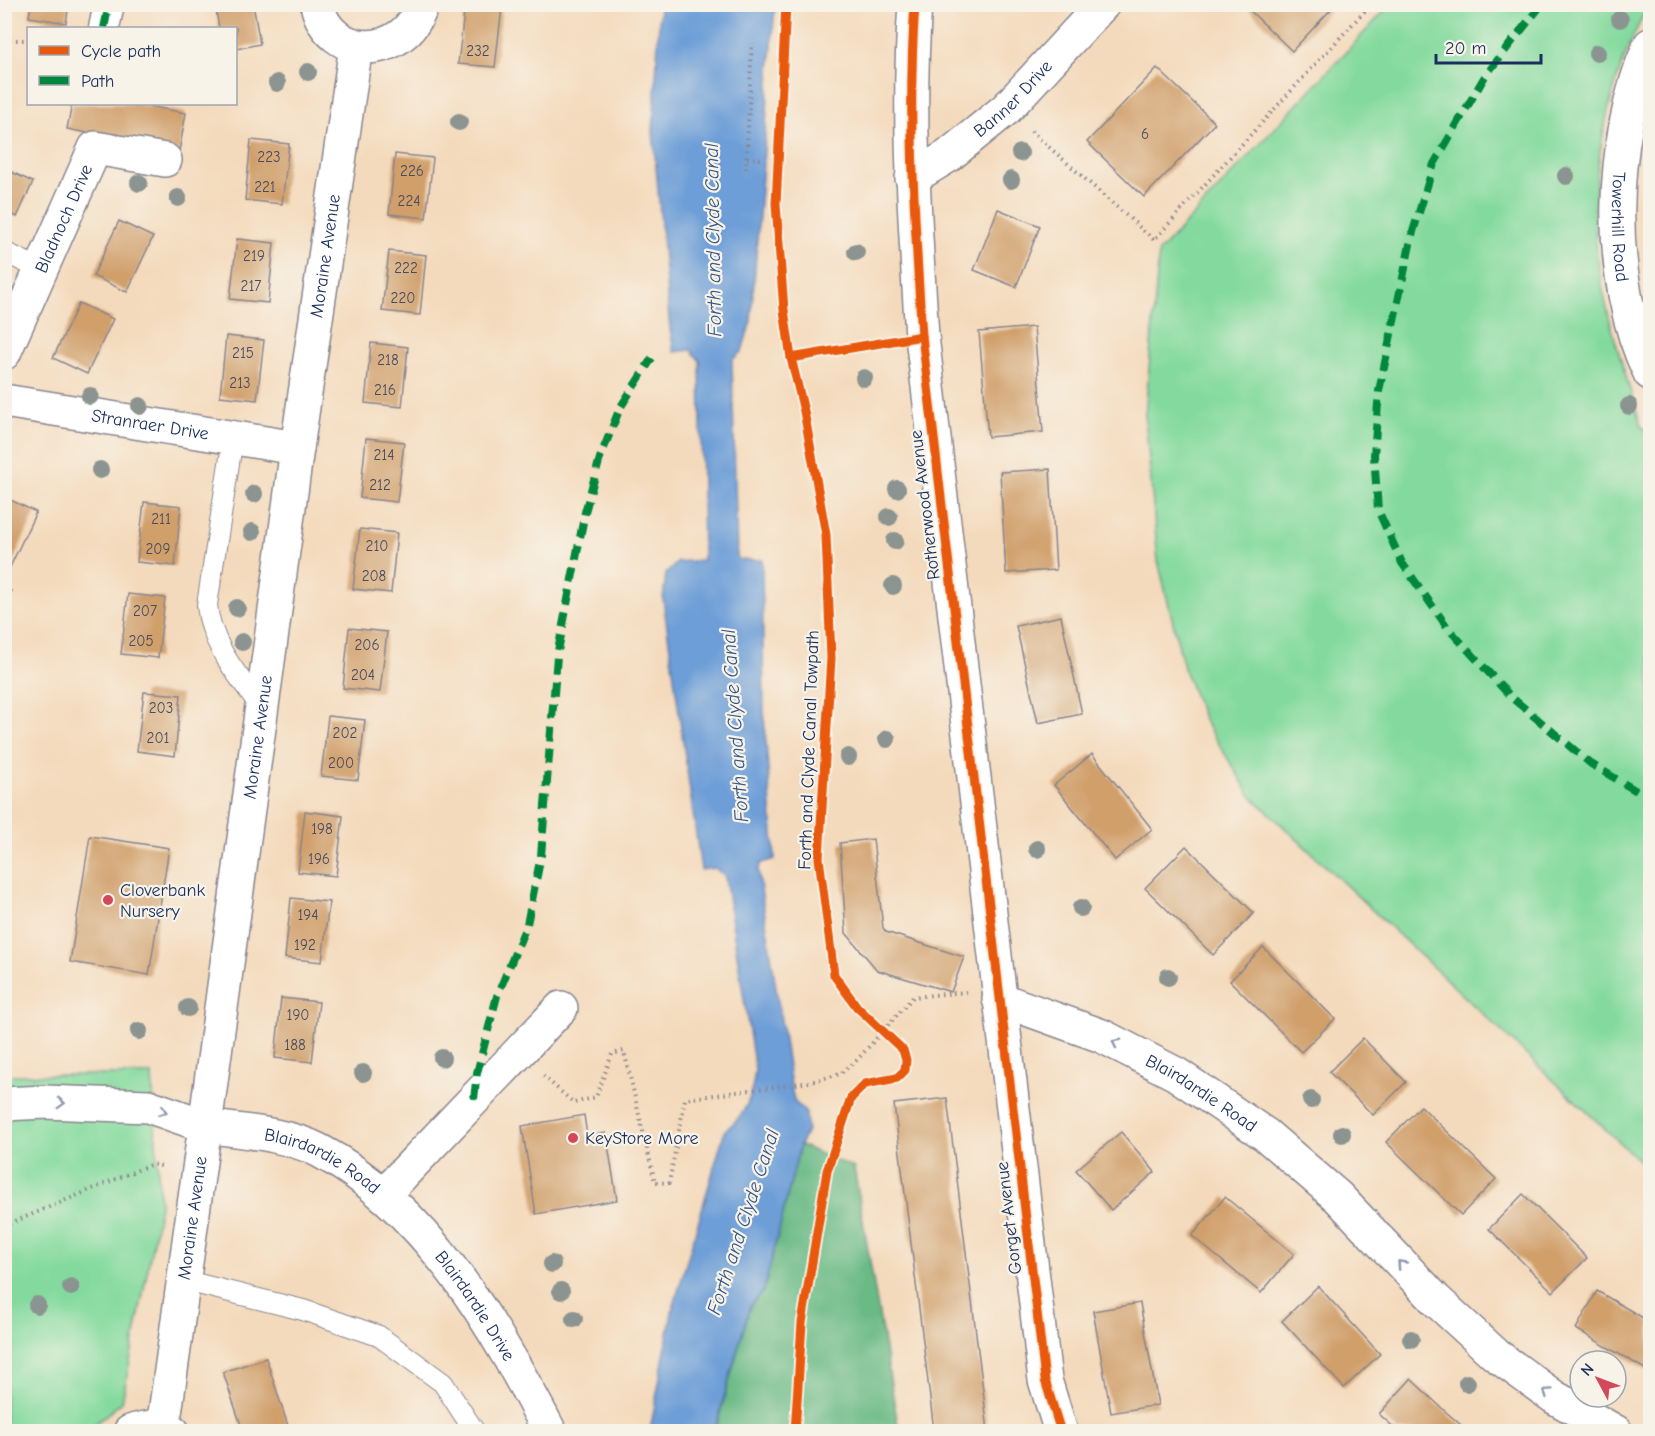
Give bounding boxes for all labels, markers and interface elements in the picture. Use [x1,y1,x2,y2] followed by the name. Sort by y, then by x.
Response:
[27,27,237,105] legend
[1436,27,1541,65] scale bar
[1445,38,1486,59] text: 20 m
[81,41,161,62] text: Cycle path
[466,42,490,60] house number: 232
[969,56,1056,141] street label: Banner Drive
[81,71,114,92] text: Path
[1141,125,1149,143] house number: 6
[700,142,726,337] water label: Forth and Clyde Canal
[257,148,281,166] house number: 223
[30,161,97,276] street label: Bladnoch Drive
[400,162,424,180] house number: 226
[1607,171,1633,283] street label: Towerhill Road
[254,178,276,196] house number: 221
[398,192,420,210] house number: 224
[306,193,345,319] street label: Moraine Avenue
[243,247,265,265] house number: 219
[394,259,418,277] house number: 222
[241,277,261,295] house number: 217
[391,289,415,307] house number: 220
[232,344,254,362] house number: 215
[377,351,399,369] house number: 218
[229,374,251,392] house number: 213
[374,381,396,399] house number: 216
[90,405,210,444] street label: Stranraer Drive
[905,429,945,581] street label: Rotherwood Avenue
[373,446,395,464] house number: 214
[369,476,391,494] house number: 212
[151,510,171,528] house number: 211
[366,537,388,555] house number: 210
[146,540,171,558] house number: 209
[362,567,386,585] house number: 208
[133,602,157,620] house number: 207
[717,628,753,823] water label: Forth and Clyde Canal
[794,630,824,870] street label: Forth and Clyde Canal Towpath
[128,632,154,650] house number: 205
[354,636,380,654] house number: 206
[351,666,375,684] house number: 204
[239,674,277,800] street label: Moraine Avenue
[149,699,173,717] house number: 203
[333,724,357,742] house number: 202
[147,729,170,747] house number: 201
[328,754,354,772] house number: 200
[311,820,333,838] house number: 198
[308,850,330,868] house number: 196
[120,880,206,922] place label: Cloverbank Nursery
[101,893,115,907] marker: Cloverbank Nursery
[297,906,319,924] house number: 194
[294,936,316,954] house number: 192
[286,1006,310,1024] house number: 190
[284,1036,306,1054] house number: 188
[1111,1039,1122,1051] one-way arrow
[1142,1050,1261,1136] street label: Blairdardie Road
[57,1096,66,1109] one-way arrow
[156,1104,167,1116] one-way arrow
[263,1124,384,1198] street label: Blairdardie Road
[702,1126,784,1318] water label: Forth and Clyde Canal
[585,1128,699,1149] place label: KeyStore More
[566,1131,580,1145] marker: KeyStore More
[173,1155,211,1281] street label: Moraine Avenue
[992,1160,1026,1276] street label: Gorget Avenue
[431,1246,519,1364] street label: Blairdardie Drive
[1397,1260,1408,1270] one-way arrow
[1568,1349,1628,1409] north arrow
[1577,1360,1598,1380] text: N
[1543,1388,1554,1399] one-way arrow

